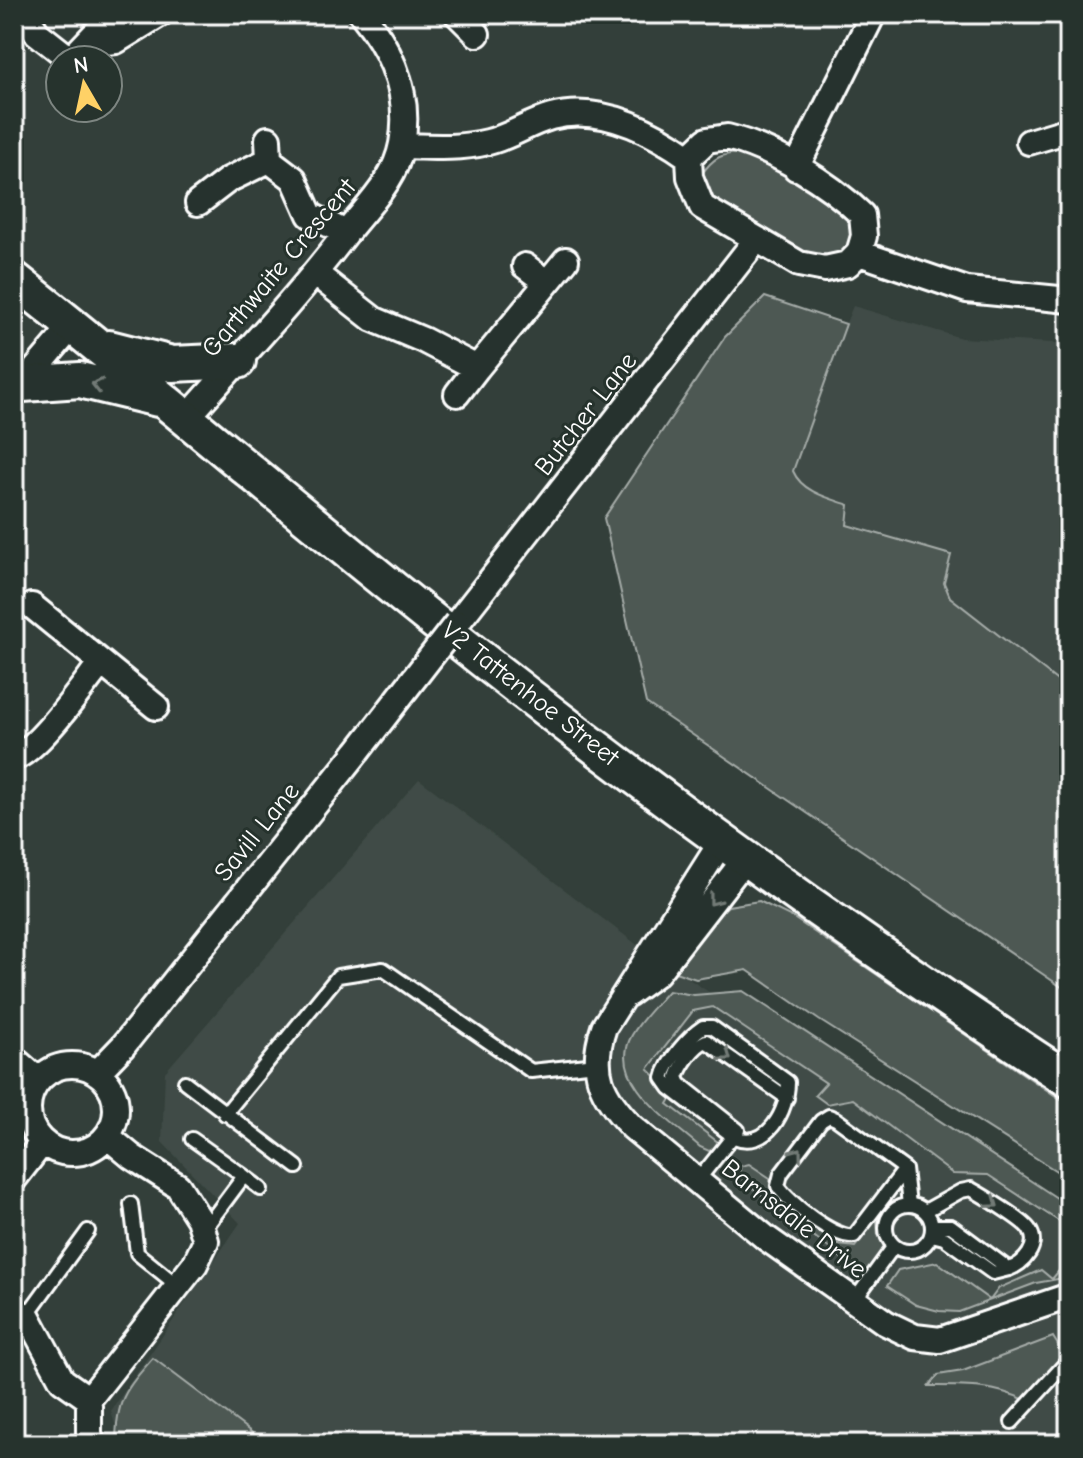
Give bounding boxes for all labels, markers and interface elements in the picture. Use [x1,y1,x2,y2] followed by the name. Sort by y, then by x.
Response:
[44,44,124,124] north arrow
[72,51,90,79] text: N
[196,172,363,363] street label: Garthwaite Crescent
[529,346,643,482] street label: Butcher Lane
[91,377,105,394] one-way arrow
[435,615,626,774] street label: V2 Tattenhoe Street
[208,777,306,887] street label: Savill Lane
[709,891,724,905] one-way arrow
[718,1046,732,1060] one-way arrow
[787,1147,801,1162] one-way arrow
[716,1153,872,1285] street label: Barnsdale Drive
[985,1193,999,1208] one-way arrow

